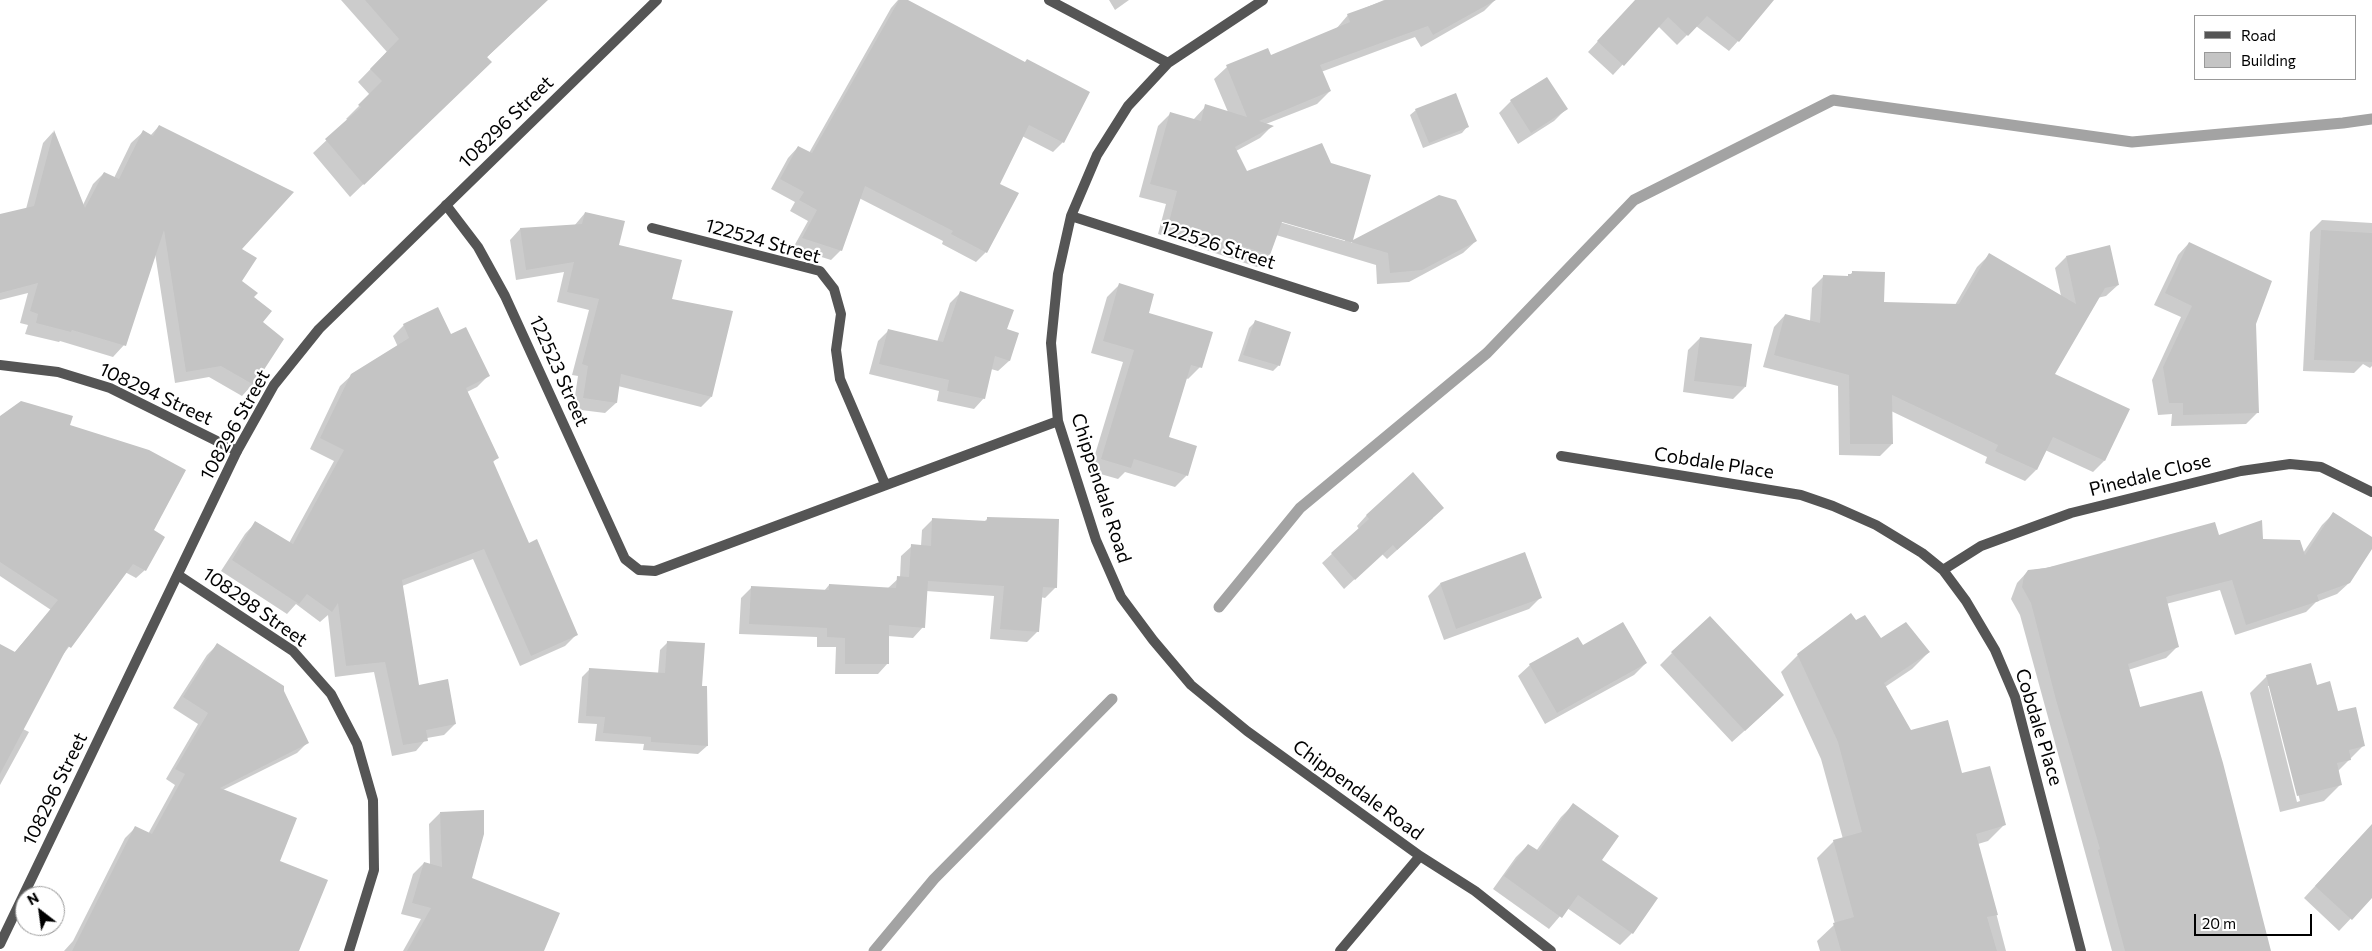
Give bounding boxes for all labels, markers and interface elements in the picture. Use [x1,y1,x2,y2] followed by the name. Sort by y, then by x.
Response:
[2194,15,2357,80] legend
[2241,26,2276,44] text: Road
[2241,51,2296,69] text: Building
[454,71,558,173] street label: 108296 Street
[703,214,823,268] street label: 122524 Street
[1158,216,1278,274] street label: 122526 Street
[524,312,594,430] street label: 122523 Street
[96,358,216,430] street label: 108294 Street
[195,366,275,484] street label: 108296 Street
[1066,410,1136,566] street label: Chippendale Road
[1652,442,1776,484] street label: Cobdale Place
[2087,449,2213,501] street label: Pinedale Close
[198,562,312,652] street label: 108298 Street
[2010,666,2068,788] street label: Cobdale Place
[18,729,92,849] street label: 108296 Street
[1288,735,1428,845] street label: Chippendale Road
[15,886,65,936] north arrow
[24,888,42,908] text: N
[2197,904,2314,936] scale bar
[2202,914,2236,932] text: 20 m

